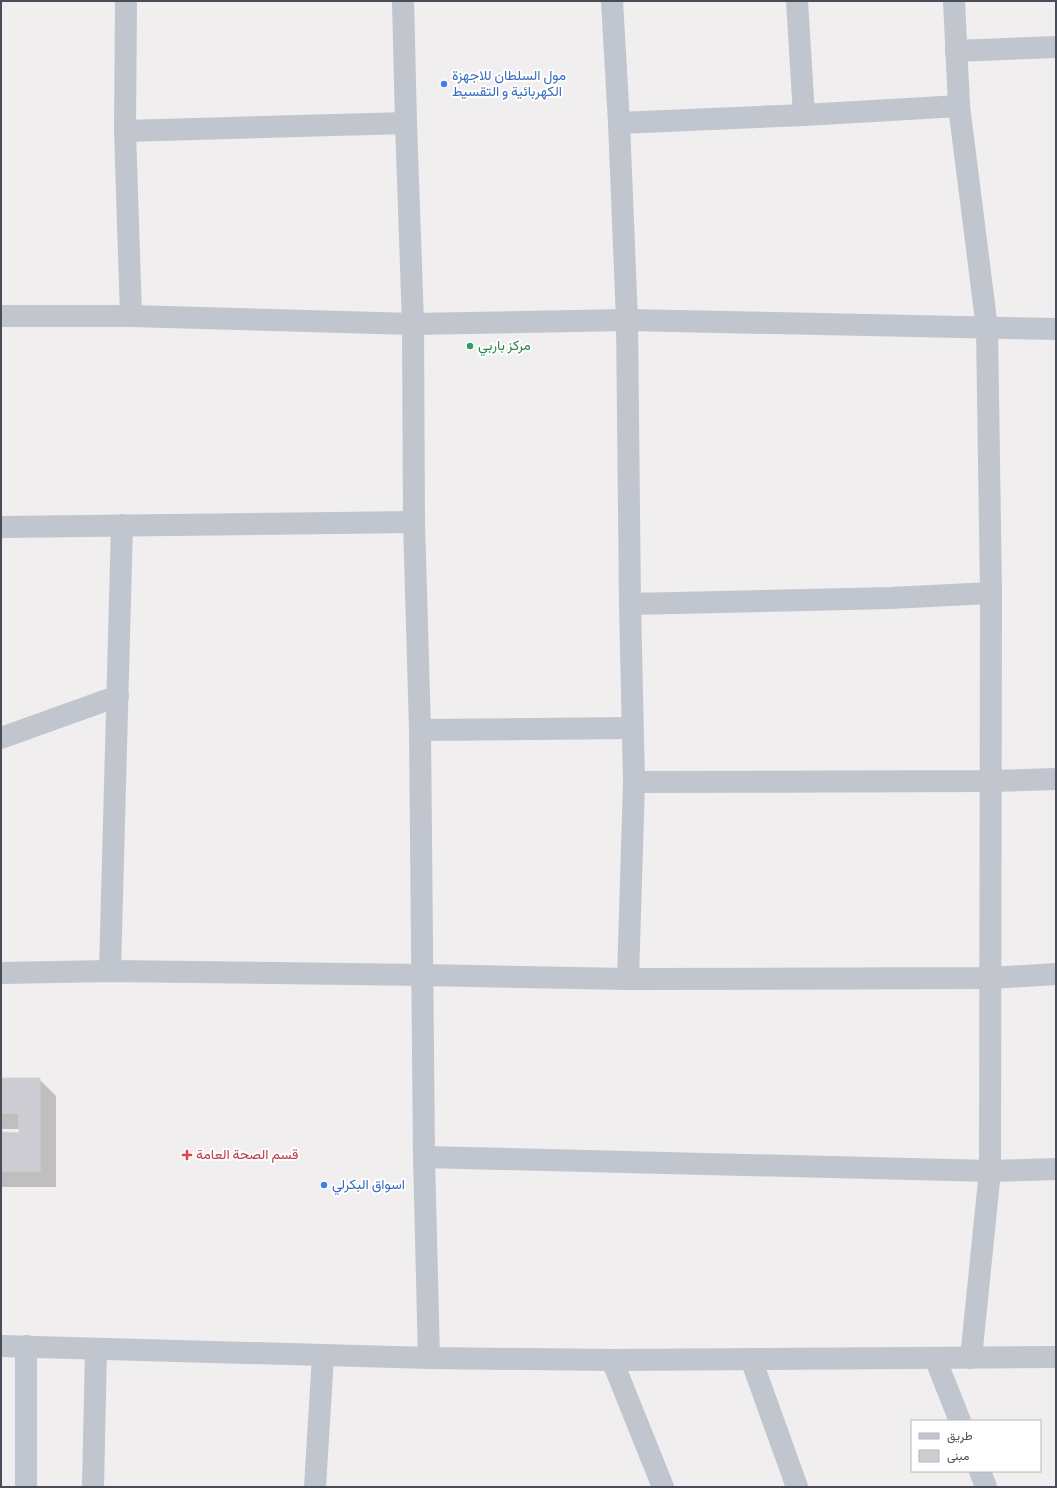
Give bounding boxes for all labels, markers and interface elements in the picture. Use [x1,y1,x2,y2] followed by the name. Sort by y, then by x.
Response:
[452,66,566,102] place label: مول السلطان للاجهزة الكهربائية و التقسيط
[439,79,449,89] marker: مول السلطان للاجهزة الكهربائية و التقسيط
[478,336,531,357] place label: مركز باربي
[465,341,475,351] marker: مركز باربي
[196,1145,299,1165] place label: قسم الصحة العامة
[181,1149,193,1161] marker: قسم الصحة العامة
[332,1175,405,1196] place label: اسواق البكرلي
[319,1180,329,1190] marker: اسواق البكرلي
[911,1420,1041,1472] legend
[947,1428,973,1445] text: طريق
[947,1448,969,1465] text: مبنى

